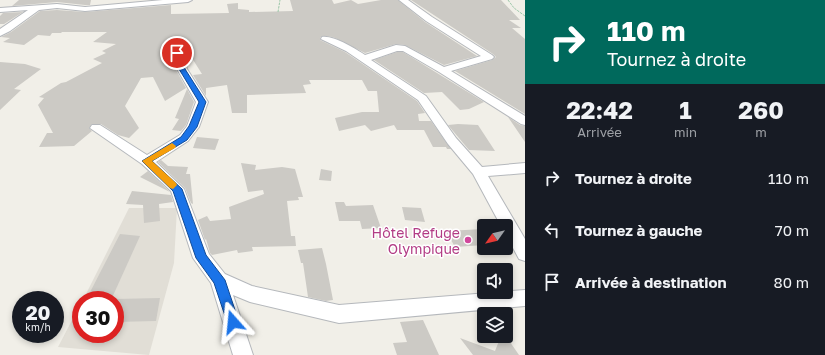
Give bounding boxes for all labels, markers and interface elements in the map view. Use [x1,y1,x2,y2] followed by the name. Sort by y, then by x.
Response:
[607,14,686,47] text: 110 m
[541,16,593,68] icon: right
[160,36,194,70] pin
[166,42,188,64] icon: arrive
[607,48,746,70] text: Tournez à droite
[566,95,633,124] text: 22:42
[679,95,692,124] text: 1
[738,95,784,124] text: 260
[577,124,622,140] text: Arrivée
[674,124,697,140] text: min
[755,124,767,140] text: m
[541,167,563,189] icon: right
[575,169,692,187] text: Tournez à droite
[768,169,809,187] text: 110 m
[477,219,513,255] north arrow
[477,219,513,343] map controls
[541,219,563,241] icon: left
[575,221,702,239] text: Tournez à gauche
[775,221,809,239] text: 70 m
[372,224,460,257] place label: Hôtel Refuge Olympique
[463,235,473,245] marker: Hôtel Refuge Olympique
[477,263,513,299] button: sound
[541,271,563,293] icon: arrive
[575,273,727,291] text: Arrivée à destination
[774,273,809,291] text: 80 m
[72,291,124,343] speed limit sign: 30
[25,300,51,324] text: 20
[212,301,254,343] position arrow
[477,307,513,343] button: layers
[25,321,51,333] text: km/h

